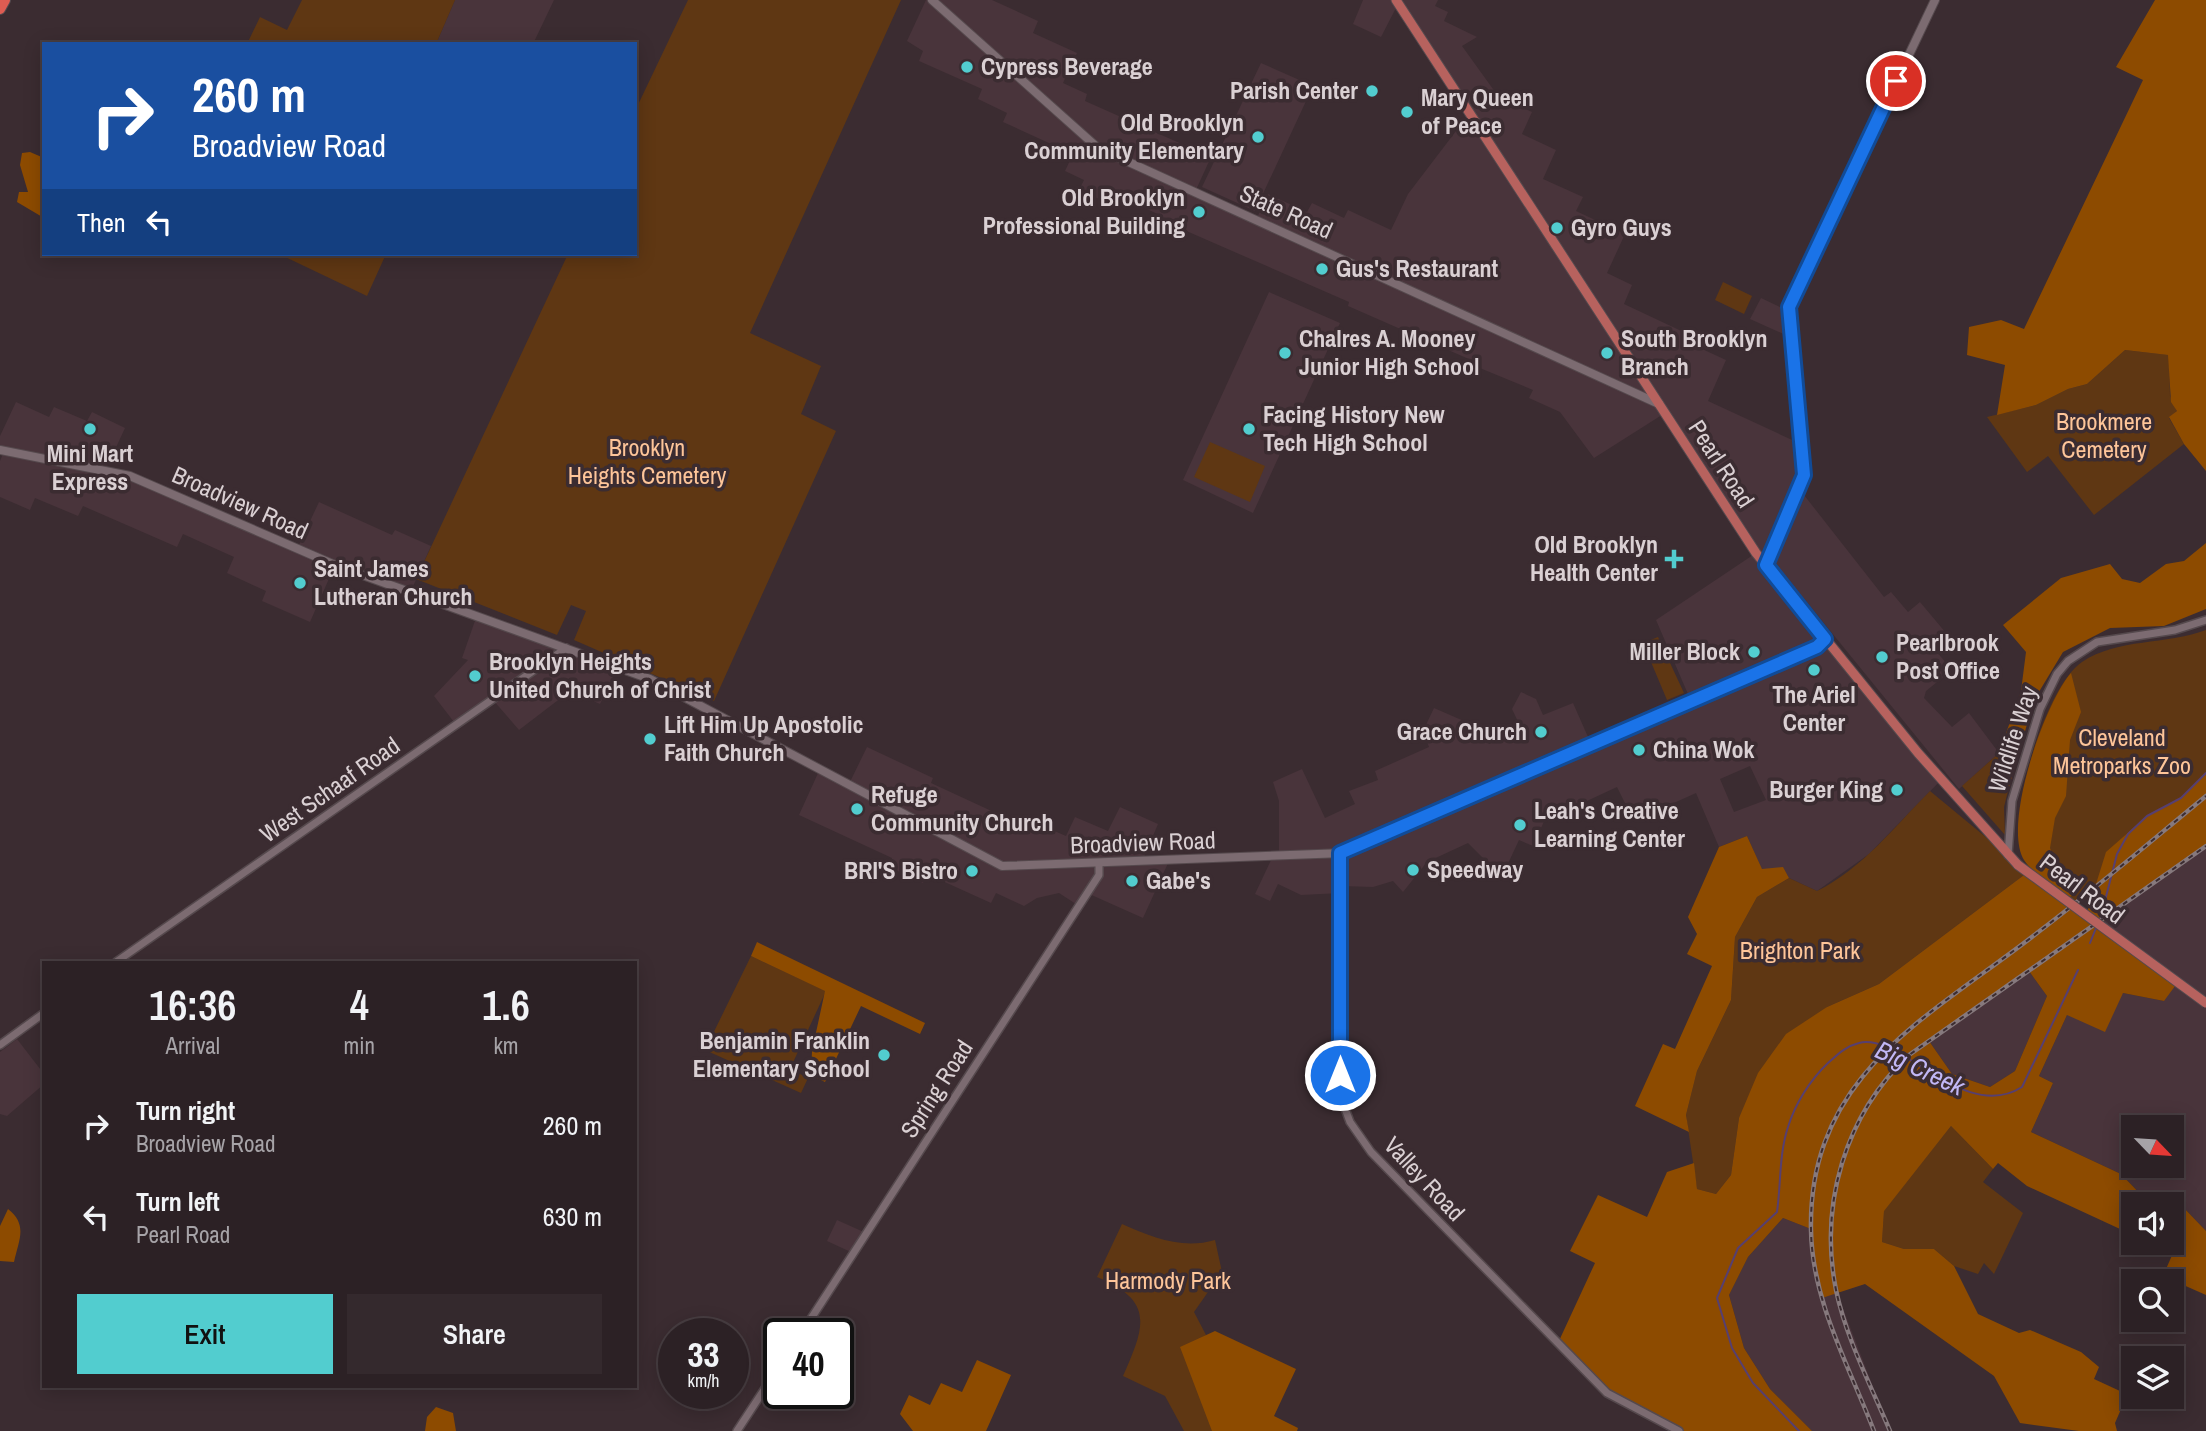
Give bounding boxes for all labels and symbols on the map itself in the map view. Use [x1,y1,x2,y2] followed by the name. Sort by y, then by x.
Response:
[981,50,1153,82] place label: Cypress Beverage
[1866,51,1926,111] pin
[959,59,975,75] marker: Cypress Beverage
[1230,74,1358,106] place label: Parish Center
[1421,81,1534,141] place label: Mary Queen of Peace
[1364,83,1380,99] marker: Parish Center
[1399,104,1415,120] marker: Mary Queen of Peace
[1024,106,1244,166] place label: Old Brooklyn Community Elementary
[1250,129,1266,145] marker: Old Brooklyn Community Elementary
[1235,176,1338,246] street label: State Road
[983,181,1185,241] place label: Old Brooklyn Professional Building
[1191,204,1207,220] marker: Old Brooklyn Professional Building
[1571,211,1672,243] place label: Gyro Guys
[1549,220,1565,236] marker: Gyro Guys
[1336,252,1499,284] place label: Gus's Restaurant
[1314,261,1330,277] marker: Gus's Restaurant
[1299,322,1479,382] place label: Chalres A. Mooney Junior High School
[1621,322,1768,382] place label: South Brooklyn Branch
[1277,345,1293,361] marker: Chalres A. Mooney Junior High School
[1599,345,1615,361] marker: South Brooklyn Branch
[1263,398,1445,458] place label: Facing History New Tech High School
[2056,405,2152,465] park label: Brookmere Cemetery
[1682,413,1762,513] street label: Pearl Road
[82,421,98,437] marker: Mini Mart Express
[1241,421,1257,437] marker: Facing History New Tech High School
[568,431,726,491] park label: Brooklyn Heights Cemetery
[47,437,134,497] place label: Mini Mart Express
[167,458,313,546] street label: Broadview Road
[1530,528,1658,588] place label: Old Brooklyn Health Center
[1664,549,1684,569] marker: Old Brooklyn Health Center
[314,552,473,612] place label: Saint James Lutheran Church
[292,575,308,591] marker: Saint James Lutheran Church
[1896,626,2000,686] place label: Pearlbrook Post Office
[1630,635,1740,667] place label: Miller Block
[1746,644,1762,660] marker: Miller Block
[489,645,711,705] place label: Brooklyn Heights United Church of Christ
[1874,649,1890,665] marker: Pearlbrook Post Office
[1806,662,1822,678] marker: The Ariel Center
[467,668,483,684] marker: Brooklyn Heights United Church of Christ
[1772,678,1856,738] place label: The Ariel Center
[1980,681,2044,796] street label: Wildlife Way
[664,708,863,768] place label: Lift Him Up Apostolic Faith Church
[1397,715,1527,747] place label: Grace Church
[2053,721,2191,781] park label: Cleveland Metroparks Zoo
[1533,724,1549,740] marker: Grace Church
[253,729,406,849] street label: West Schaaf Road
[642,731,658,747] marker: Lift Him Up Apostolic Faith Church
[1653,733,1754,765] place label: China Wok
[1631,742,1647,758] marker: China Wok
[1769,773,1883,805] place label: Burger King
[871,778,1054,838] place label: Refuge Community Church
[1889,782,1905,798] marker: Burger King
[1534,794,1685,854] place label: Leah's Creative Learning Center
[849,801,865,817] marker: Refuge Community Church
[1512,817,1528,833] marker: Leah's Creative Learning Center
[1070,823,1216,861] street label: Broadview Road
[2034,846,2132,931] street label: Pearl Road
[1427,853,1523,885] place label: Speedway
[844,854,958,886] place label: BRI'S Bistro
[1405,862,1421,878] marker: Speedway
[964,863,980,879] marker: BRI'S Bistro
[1146,864,1211,896] place label: Gabe's
[1124,873,1140,889] marker: Gabe's
[1740,934,1860,966] park label: Brighton Park
[693,1024,870,1084] place label: Benjamin Franklin Elementary School
[1870,1032,1972,1104] water label: Big Creek
[893,1033,980,1144] street label: Spring Road
[1303,1038,1377,1112] position arrow
[876,1047,892,1063] marker: Benjamin Franklin Elementary School
[2121,1115,2184,1178] north arrow
[1377,1129,1472,1228] street label: Valley Road
[1105,1264,1231,1296] park label: Harmody Park
[763,1318,854,1409] speed limit sign: 40

